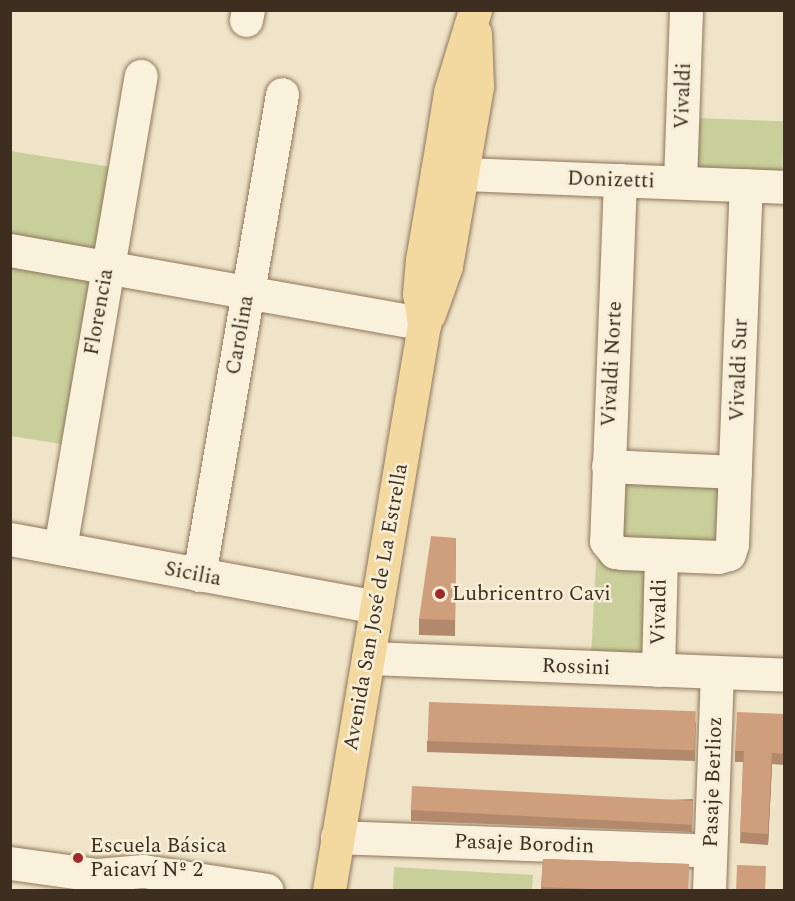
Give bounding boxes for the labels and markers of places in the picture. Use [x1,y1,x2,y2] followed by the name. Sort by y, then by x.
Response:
[452,581,611,607] place label: Lubricentro Cavi
[433,587,447,601] marker: Lubricentro Cavi
[90,833,227,883] place label: Escuela Básica Paicaví Nº 2
[71,851,85,865] marker: Escuela Básica Paicaví Nº 2

